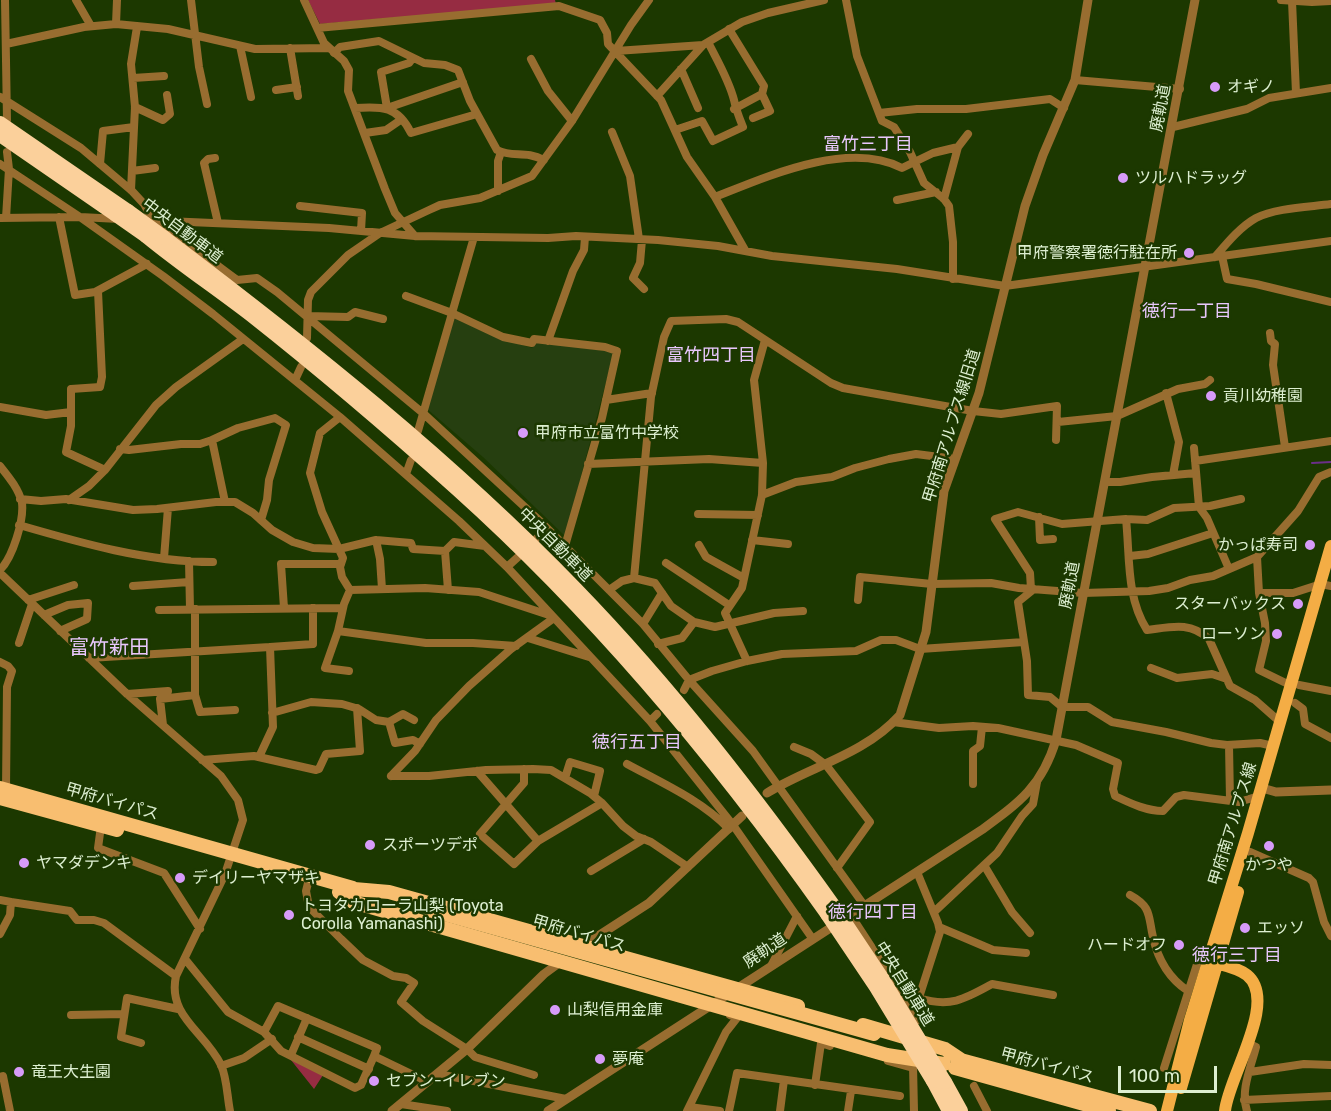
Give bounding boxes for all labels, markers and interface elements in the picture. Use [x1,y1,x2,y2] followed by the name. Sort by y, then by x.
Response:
[1227,77,1275,97] place label: オギノ
[1208,80,1222,94] marker: オギノ
[1147,83,1175,133] street label: 廃軌道
[823,134,913,156] district label: 富竹三丁目
[1135,168,1247,188] place label: ツルハドラッグ
[1116,171,1130,185] marker: ツルハドラッグ
[138,194,226,268] street label: 中央自動車道
[1017,243,1177,263] place label: 甲府警察署徳行駐在所
[1182,246,1196,260] marker: 甲府警察署徳行駐在所
[1142,301,1232,323] district label: 徳行一丁目
[666,345,756,367] district label: 富竹四丁目
[919,347,985,505] street label: 甲府南アルプス線旧道
[1223,386,1303,406] place label: 貢川幼稚園
[1204,389,1218,403] marker: 貢川幼稚園
[535,423,679,443] place label: 甲府市立富竹中学校
[516,426,530,440] marker: 甲府市立富竹中学校
[514,504,596,586] street label: 中央自動車道
[1218,535,1298,555] place label: かっぱ寿司
[1303,538,1317,552] marker: かっぱ寿司
[1056,560,1084,610] street label: 廃軌道
[1174,594,1286,614] place label: スターバックス
[1291,597,1305,611] marker: スターバックス
[1201,624,1265,644] place label: ローソン
[1270,627,1284,641] marker: ローソン
[69,636,149,660] district label: 富竹新田
[592,732,682,754] district label: 徳行五丁目
[1205,760,1261,888] street label: 甲府南アルプス線
[63,780,161,824] street label: 甲府バイパス
[382,835,478,855] place label: スポーツデポ
[363,838,377,852] marker: スポーツデポ
[1262,839,1276,853] marker: かつや
[36,853,132,873] place label: ヤマダデンキ
[1245,855,1293,875] place label: かつや
[17,856,31,870] marker: ヤマダデンキ
[192,868,320,888] place label: デイリーヤマザキ
[173,871,187,885] marker: デイリーヤマザキ
[301,896,504,934] place label: トヨタカローラ山梨 (Toyota Corolla Yamanashi)
[828,902,918,924] district label: 徳行四丁目
[282,908,296,922] marker: トヨタカローラ山梨 (Toyota Corolla Yamanashi)
[530,912,628,956] street label: 甲府バイパス
[1257,918,1305,938] place label: エッソ
[1238,921,1252,935] marker: エッソ
[740,930,790,972] street label: 廃軌道
[1087,935,1167,955] place label: ハードオフ
[870,938,938,1030] street label: 中央自動車道
[1172,938,1186,952] marker: ハードオフ
[1192,945,1282,967] district label: 徳行三丁目
[567,1000,663,1020] place label: 山梨信用金庫
[548,1003,562,1017] marker: 山梨信用金庫
[998,1044,1096,1088] street label: 甲府バイパス
[612,1049,644,1069] place label: 夢庵
[593,1052,607,1066] marker: 夢庵
[1121,1054,1220,1092] scale bar
[31,1062,111,1082] place label: 竜王大生園
[12,1065,26,1079] marker: 竜王大生園
[1129,1065,1180,1087] text: 100 m
[386,1071,506,1091] place label: セブン-イレブン
[367,1074,381,1088] marker: セブン-イレブン

